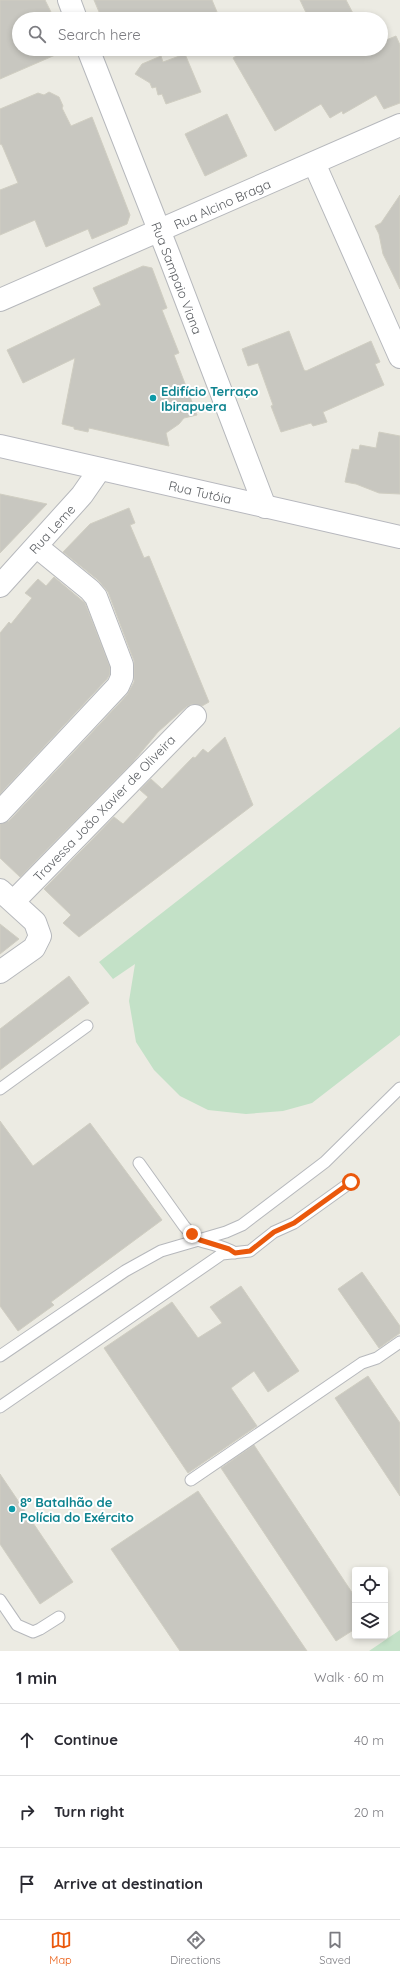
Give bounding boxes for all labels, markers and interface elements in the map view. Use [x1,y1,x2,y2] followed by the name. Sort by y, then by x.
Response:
[12,12,388,56] search box
[26,23,48,45] icon: search
[58,25,141,44] text: Search here
[171,175,273,233] street label: Rua Alcino Braga
[148,220,206,336] street label: Rua Sampaio Viana
[161,383,258,414] place label: Edifício Terraço Ibirapuera
[148,393,158,403] marker: Edifício Terraço Ibirapuera
[167,477,233,507] street label: Rua Tutóia
[26,501,78,557] street label: Rua Leme
[30,731,178,885] street label: Travessa João Xavier de Oliveira
[342,1173,360,1191] route start
[183,1225,201,1243] route end
[20,1494,134,1525] place label: 8º Batalhão de Polícia do Exército
[7,1504,17,1514] marker: 8º Batalhão de Polícia do Exército
[352,1567,388,1639] map controls
[352,1567,388,1603] button: locate
[352,1603,388,1639] button: layers
[16,1667,57,1688] text: 1 min
[314,1669,384,1685] text: Walk · 60 m
[16,1729,38,1751] icon: ahead
[54,1730,118,1749] text: Continue
[354,1732,384,1748] text: 40 m
[16,1801,38,1823] icon: right
[54,1802,125,1821] text: Turn right
[354,1804,384,1820] text: 20 m
[16,1873,38,1895] icon: arrive
[54,1874,203,1893] text: Arrive at destination
[49,1929,72,1967] tab: Map
[170,1929,221,1967] tab: Directions
[319,1929,351,1967] tab: Saved

